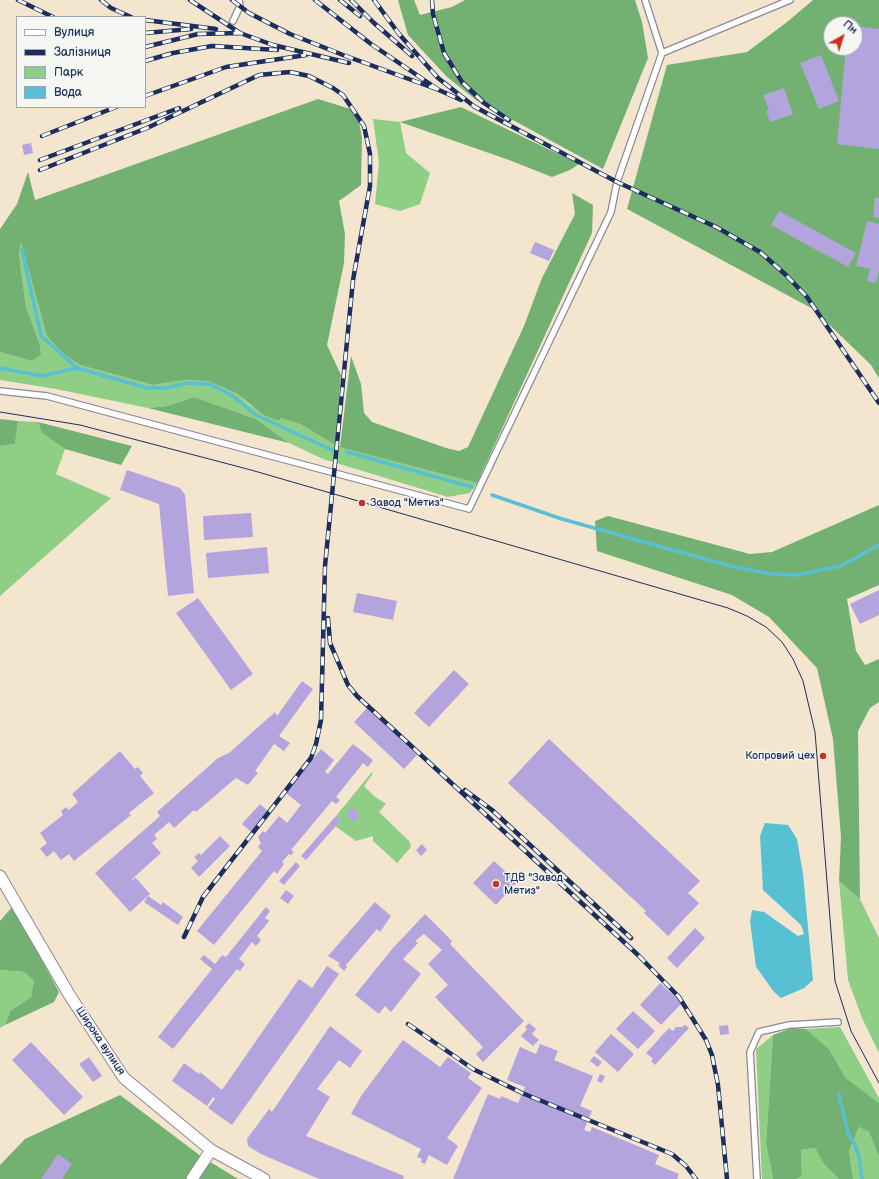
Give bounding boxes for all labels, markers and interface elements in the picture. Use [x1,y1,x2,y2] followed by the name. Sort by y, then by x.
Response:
[16,16,146,108] legend
[823,16,863,56] north arrow
[840,17,860,37] text: Пн
[54,25,94,40] text: Вулиця
[54,45,111,60] text: Залізниця
[54,65,83,80] text: Парк
[54,85,82,100] text: Вода
[370,496,444,510] place label: Завод "Метиз"
[357,498,367,508] marker: Завод "Метиз"
[745,749,815,763] place label: Копровий цех
[818,751,828,761] marker: Копровий цех
[504,871,563,897] place label: ТДВ "Завод Метиз"
[491,879,501,889] marker: ТДВ "Завод Метиз"
[72,1004,128,1078] street label: Широка вулиця

